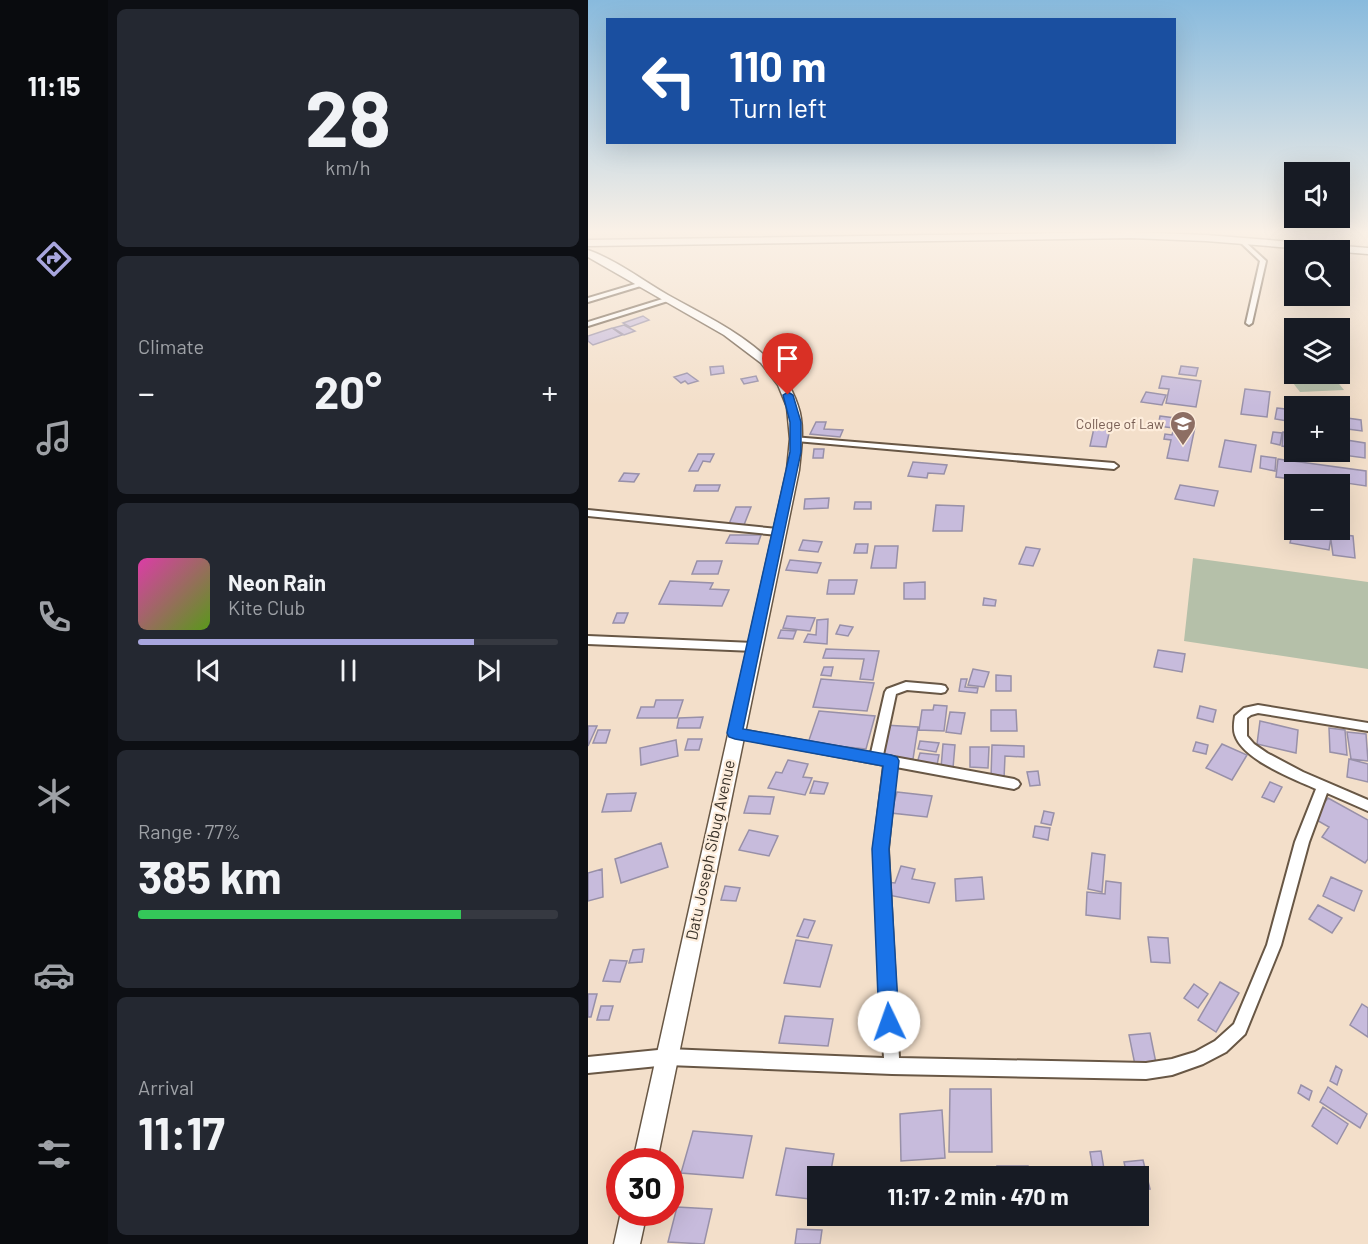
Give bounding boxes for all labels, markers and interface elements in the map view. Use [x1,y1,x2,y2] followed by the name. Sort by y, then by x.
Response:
[729,40,826,90] text: 110 m
[630,42,708,120] icon: left
[27,69,81,101] text: 11:15
[305,69,391,163] text: 28
[729,91,827,123] text: Turn left
[325,155,371,179] text: km/h
[1284,162,1350,540] map controls
[1284,162,1350,228] button: sound
[33,238,75,280] icon: directions
[1284,240,1350,306] button: search
[1284,318,1350,384] button: layers
[762,333,813,395] pin
[138,334,204,358] text: Climate
[771,342,804,375] icon: arrive
[314,364,382,418] text: 20°
[138,372,155,412] text: −
[542,372,558,412] text: +
[1284,396,1350,462] button: +
[1168,409,1198,447] school or university icon: College of Law
[1076,415,1164,432] place label: College of Law
[33,417,75,459] icon: music
[1284,474,1350,540] button: −
[228,569,326,595] text: Neon Rain
[228,595,305,619] text: Kite Club
[33,596,75,638] icon: phone
[192,654,225,687] icon: previous
[332,654,365,687] icon: pause
[472,654,505,687] icon: next
[681,758,738,942] street label: Datu Joseph Sibug Avenue
[33,775,75,817] icon: climate
[138,819,241,843] text: Range · 77%
[138,849,281,903] text: 385 km
[33,954,75,996] icon: car
[857,990,921,1054] position arrow
[138,1075,194,1099] text: Arrival
[138,1105,225,1159] text: 11:17
[33,1133,75,1175] icon: filters
[606,1148,684,1226] speed limit sign: 30
[887,1183,1069,1209] text: 11:17 · 2 min · 470 m

